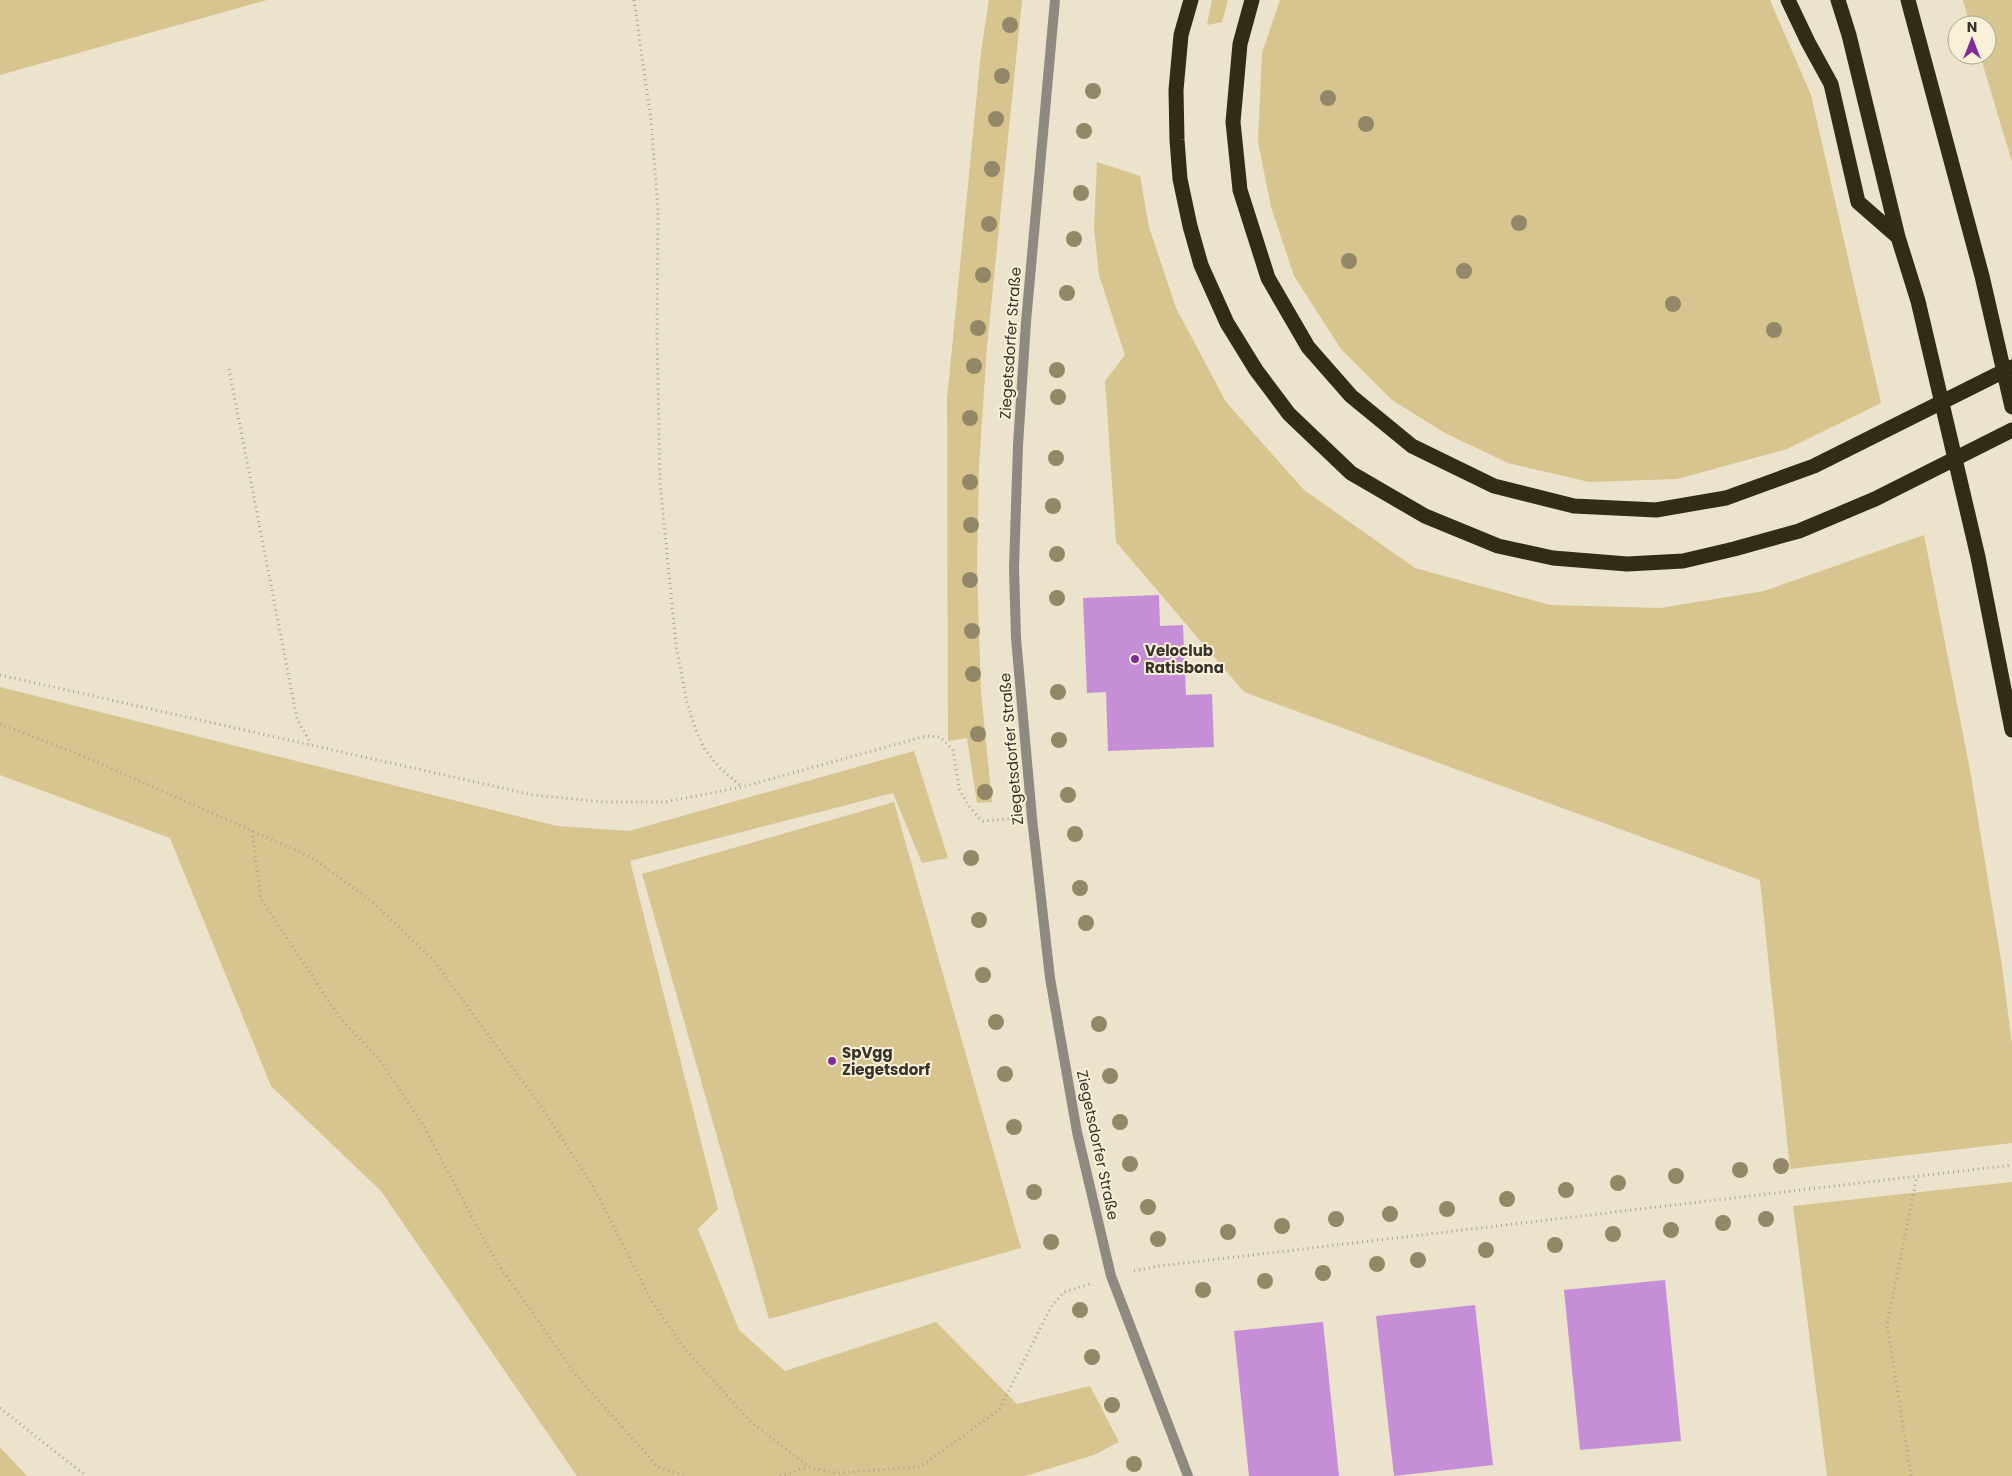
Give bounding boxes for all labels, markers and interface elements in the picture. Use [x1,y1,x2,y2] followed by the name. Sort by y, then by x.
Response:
[1947,15,1997,65] north arrow
[1967,17,1977,37] text: N
[994,266,1026,420] street label: Ziegetsdorfer Straße
[1145,640,1224,678] place label: Veloclub Ratisbona
[1129,653,1141,665] marker: Veloclub Ratisbona
[994,672,1028,826] street label: Ziegetsdorfer Straße
[842,1042,931,1080] place label: SpVgg Ziegetsdorf
[826,1055,838,1067] marker: SpVgg Ziegetsdorf
[1072,1068,1124,1222] street label: Ziegetsdorfer Straße

